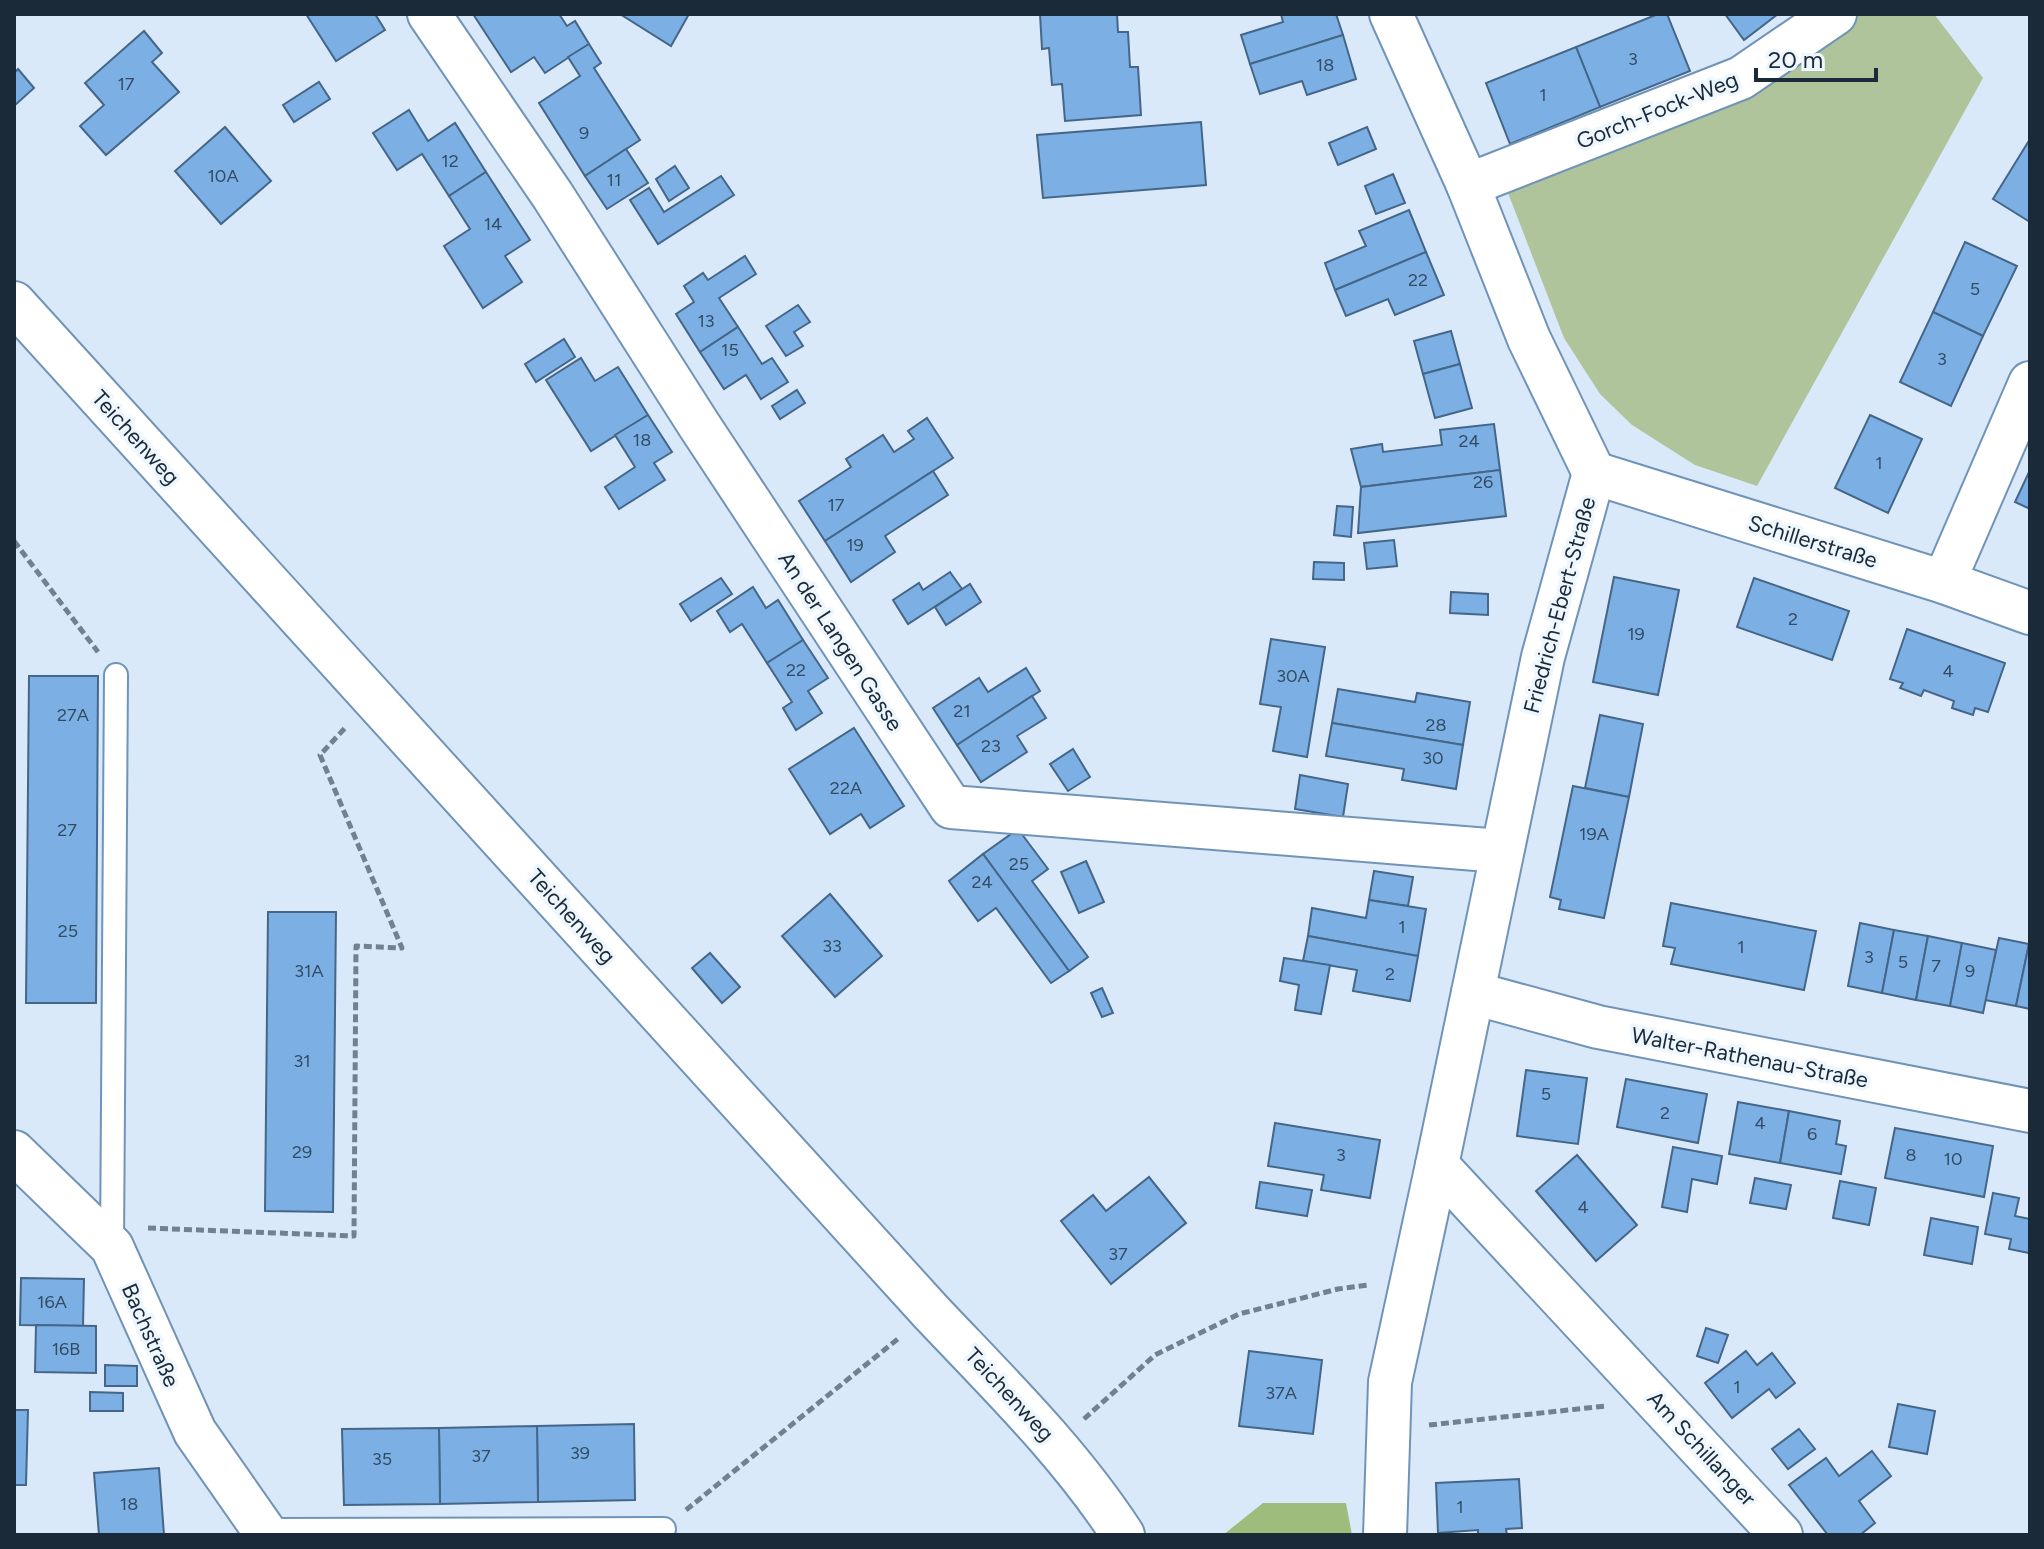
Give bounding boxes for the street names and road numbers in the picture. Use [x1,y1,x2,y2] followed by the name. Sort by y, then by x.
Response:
[1573,66,1742,155] street label: Gorch-Fock-Weg
[86,384,185,490] street label: Teichenweg
[1518,494,1601,716] street label: Friedrich-Ebert-Straße
[1745,509,1881,574] street label: Schillerstraße
[773,547,909,736] street label: An der Langen Gasse
[522,863,621,969] street label: Teichenweg
[1629,1021,1871,1094] street label: Walter-Rathenau-Straße
[116,1279,185,1391] street label: Bachstraße
[959,1342,1060,1447] street label: Teichenweg
[1642,1385,1762,1512] street label: Am Schillanger

